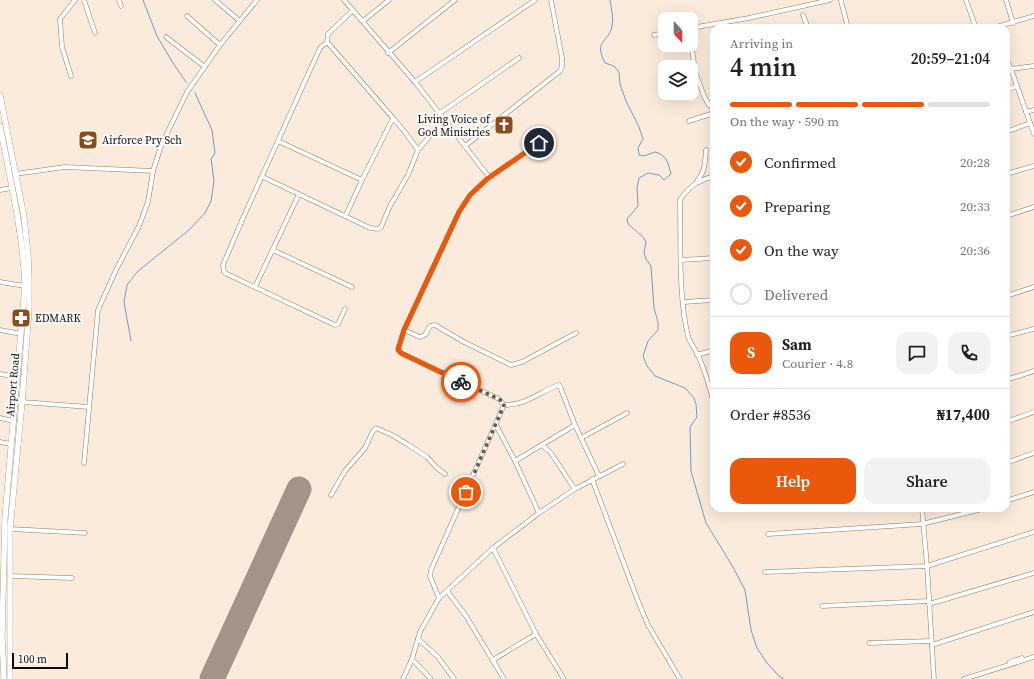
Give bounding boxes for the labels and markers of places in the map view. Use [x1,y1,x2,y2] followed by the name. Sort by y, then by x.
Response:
[417,112,491,140] place label: Living Voice of God Ministries
[493,114,515,136] church icon: Living Voice of God Ministries
[522,126,556,160] pin
[77,129,99,151] school or university icon: Airforce Pry Sch
[102,133,182,148] place label: Airforce Pry Sch
[10,307,32,329] pharmacy icon: EDMARK
[35,311,81,326] place label: EDMARK
[449,475,483,509] pin

